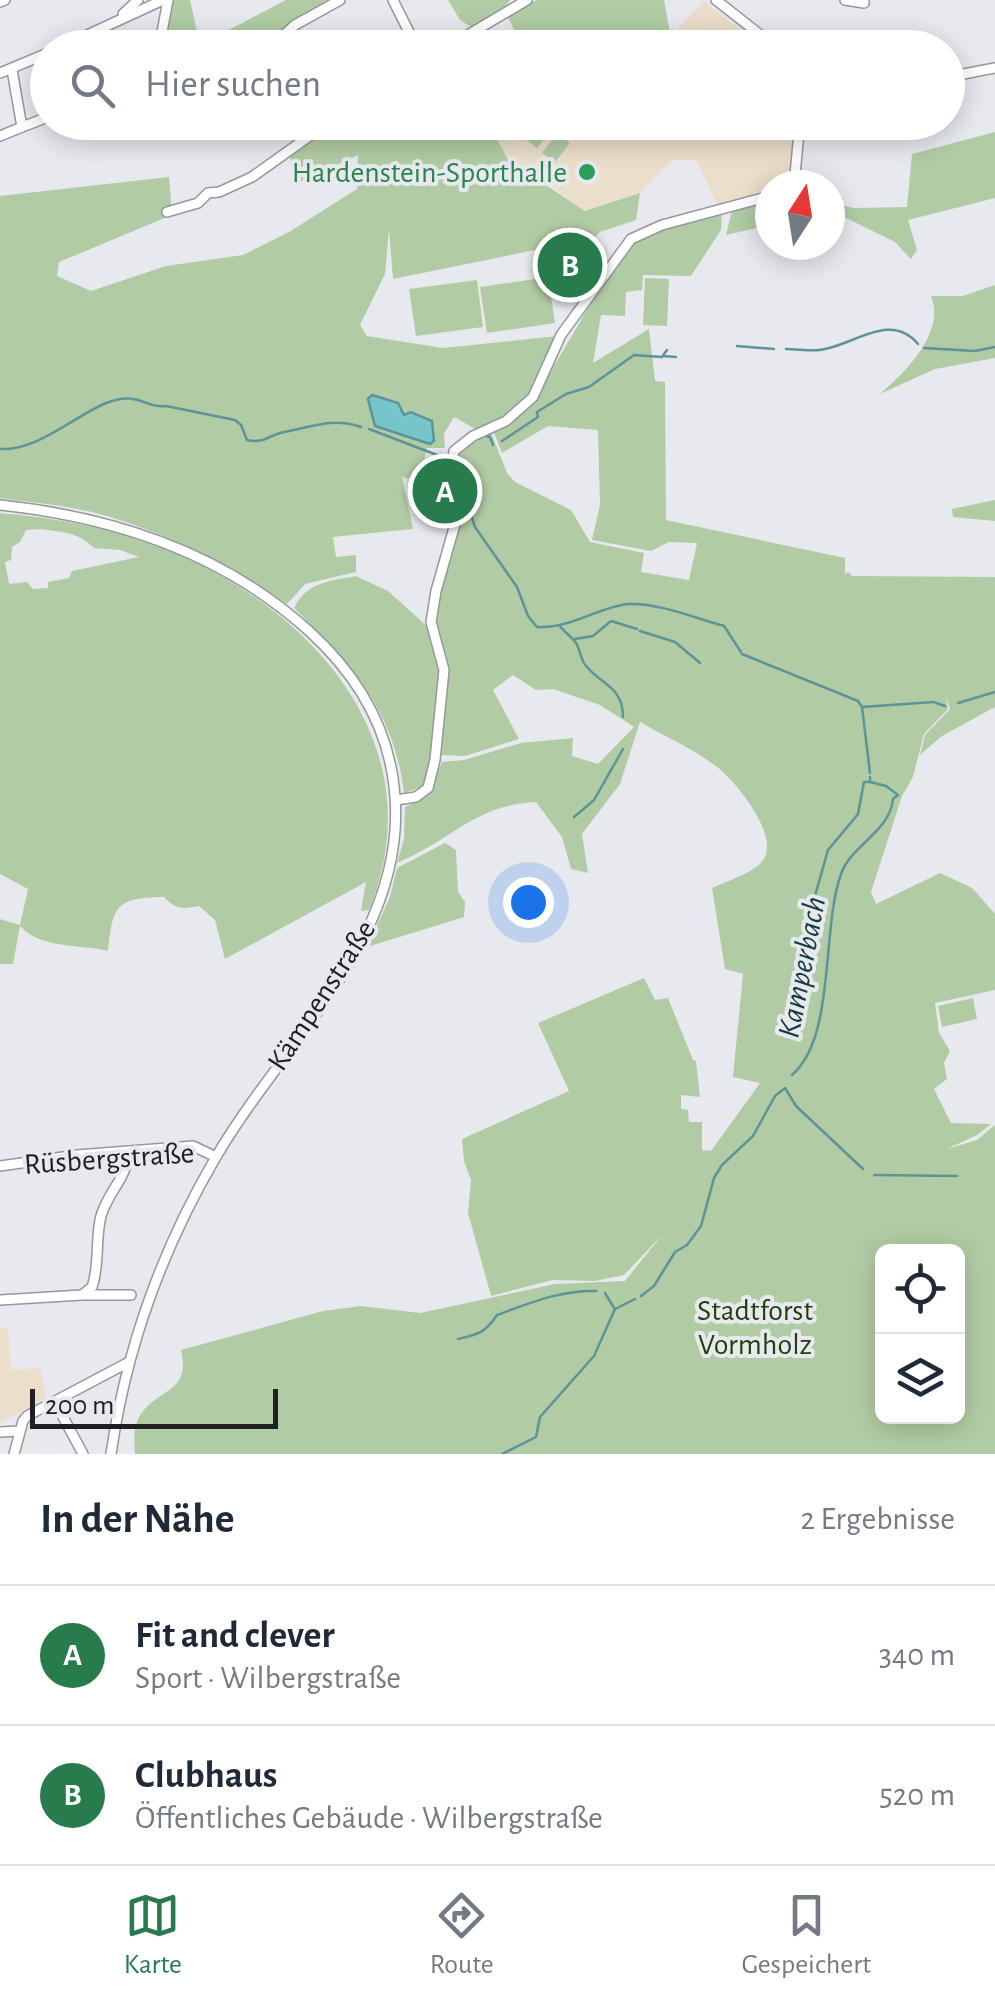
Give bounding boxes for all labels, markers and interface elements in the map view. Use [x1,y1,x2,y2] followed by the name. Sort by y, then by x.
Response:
[30,30,965,140] search box
[65,58,120,113] icon: search
[145,66,321,104] text: Hier suchen
[292,158,567,188] place label: Hardenstein-Sporthalle
[576,161,598,183] marker: Hardenstein-Sporthalle
[755,170,845,260] north arrow
[538,228,602,302] pin: B
[412,454,478,528] pin: A
[503,877,554,928] your location
[773,894,832,1041] water label: Kamperbach
[262,915,381,1076] street label: Kämpenstraße
[23,1138,195,1180] street label: Rüsbergstraße
[875,1244,965,1424] map controls
[875,1244,965,1334] button: locate
[697,1296,813,1360] park label: Stadtforst Vormholz
[875,1334,965,1424] button: layers
[30,1384,278,1428] scale bar
[45,1392,114,1420] text: 200 m
[40,1498,235,1540] text: In der Nähe
[801,1503,955,1535] text: 2 Ergebnisse
[135,1617,335,1655] text: Fit and clever
[63,1639,82,1671] text: A
[879,1639,955,1671] text: 340 m
[135,1662,401,1694] text: Sport · Wilbergstraße
[135,1757,277,1795] text: Clubhaus
[63,1779,82,1811] text: B
[879,1779,955,1811] text: 520 m
[135,1802,603,1834] text: Öffentliches Gebäude · Wilbergstraße
[124,1888,182,1982] tab: Karte
[430,1888,494,1982] tab: Route
[741,1888,871,1982] tab: Gespeichert

